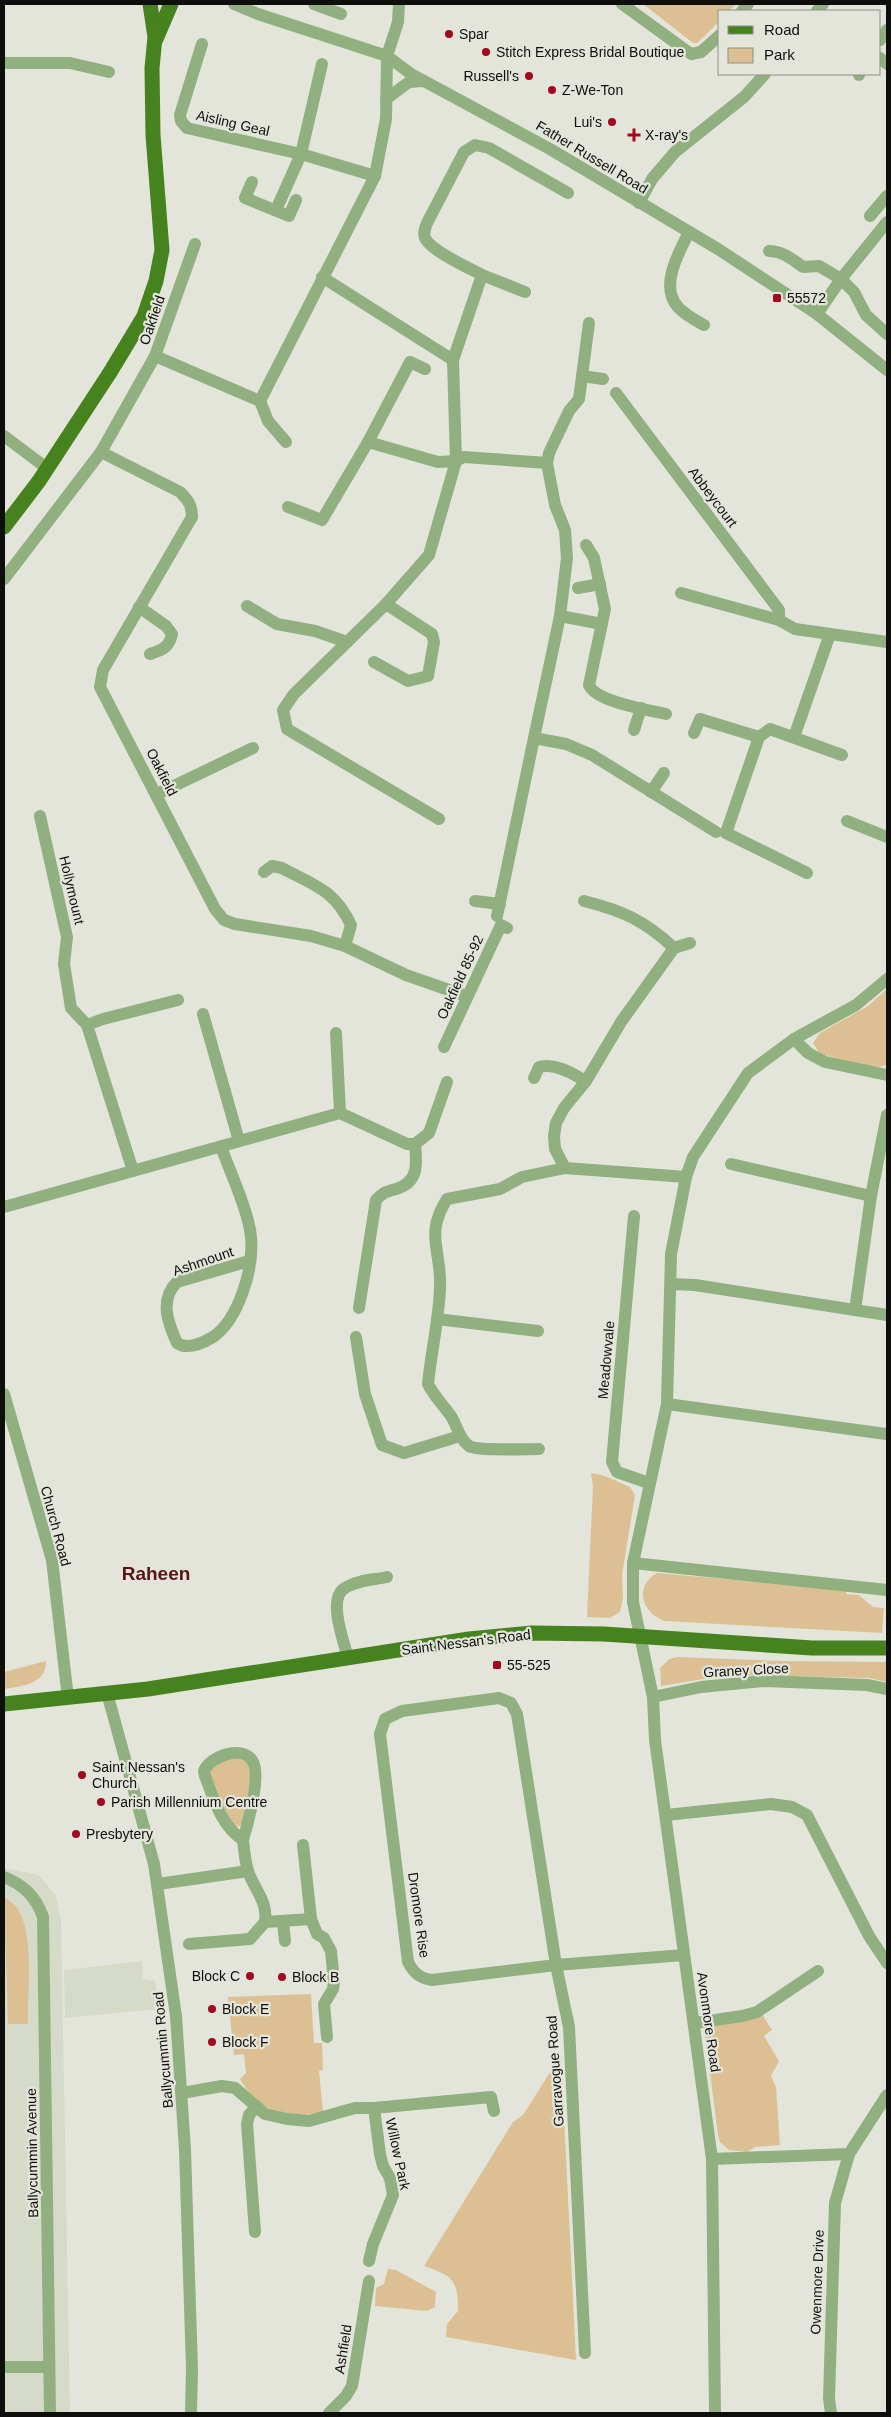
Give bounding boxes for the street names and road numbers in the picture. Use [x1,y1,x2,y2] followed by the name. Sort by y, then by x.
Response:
[195,107,271,139] street label: Aisling Geal
[533,117,651,197] street label: Father Russell Road
[136,293,168,347] street label: Oakfield
[685,464,741,530] street label: Abbeycourt
[143,745,181,799] street label: Oakfield
[56,854,88,926] street label: Hollymount
[434,932,487,1022] street label: Oakfield 85-92
[171,1243,236,1279] street label: Ashmount
[595,1320,617,1400] street label: Meadowvale
[38,1484,74,1568] street label: Church Road
[400,1626,532,1658] street label: Saint Nessan's Road
[703,1660,789,1680] street label: Graney Close
[405,1871,433,1959] street label: Dromore Rise
[694,1971,724,2073] street label: Avonmore Road
[150,1991,176,2109] street label: Ballycummin Road
[543,2015,567,2127] street label: Garravogue Road
[23,2088,41,2218] street label: Ballycummin Avenue
[383,2117,414,2192] street label: Willow Park
[807,2229,827,2335] street label: Owenmore Drive
[331,2323,355,2375] street label: Ashfield

